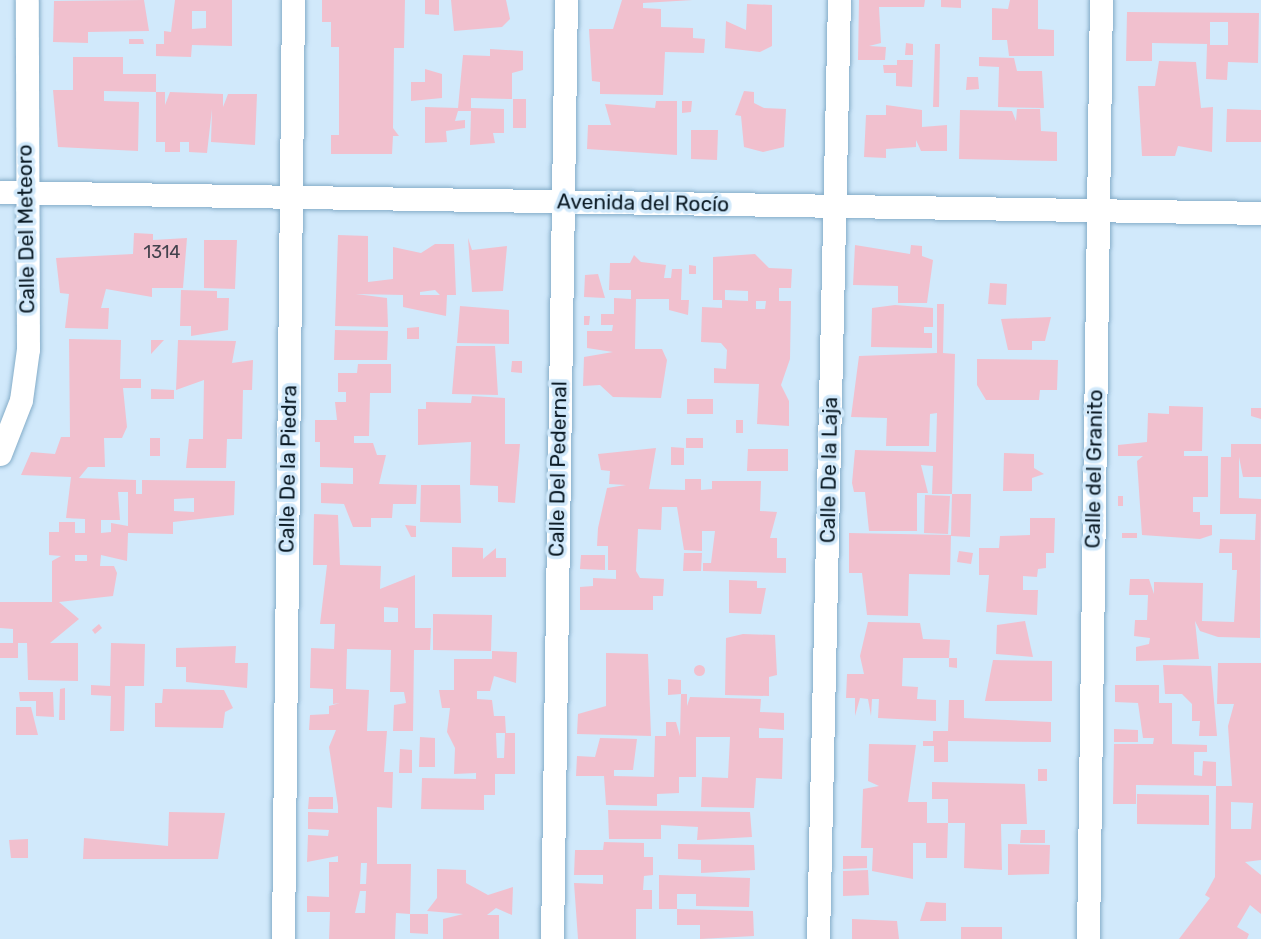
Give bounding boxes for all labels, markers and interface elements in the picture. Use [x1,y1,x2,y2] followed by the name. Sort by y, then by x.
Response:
[12,144,40,314] street label: Calle Del Meteoro
[557,189,729,217] street label: Avenida del Rocío
[143,241,181,263] house number: 1314
[544,381,572,557] street label: Calle Del Pedernal
[274,385,302,553] street label: Calle De la Piedra
[1080,389,1108,549] street label: Calle del Granito
[815,397,843,543] street label: Calle De la Laja

